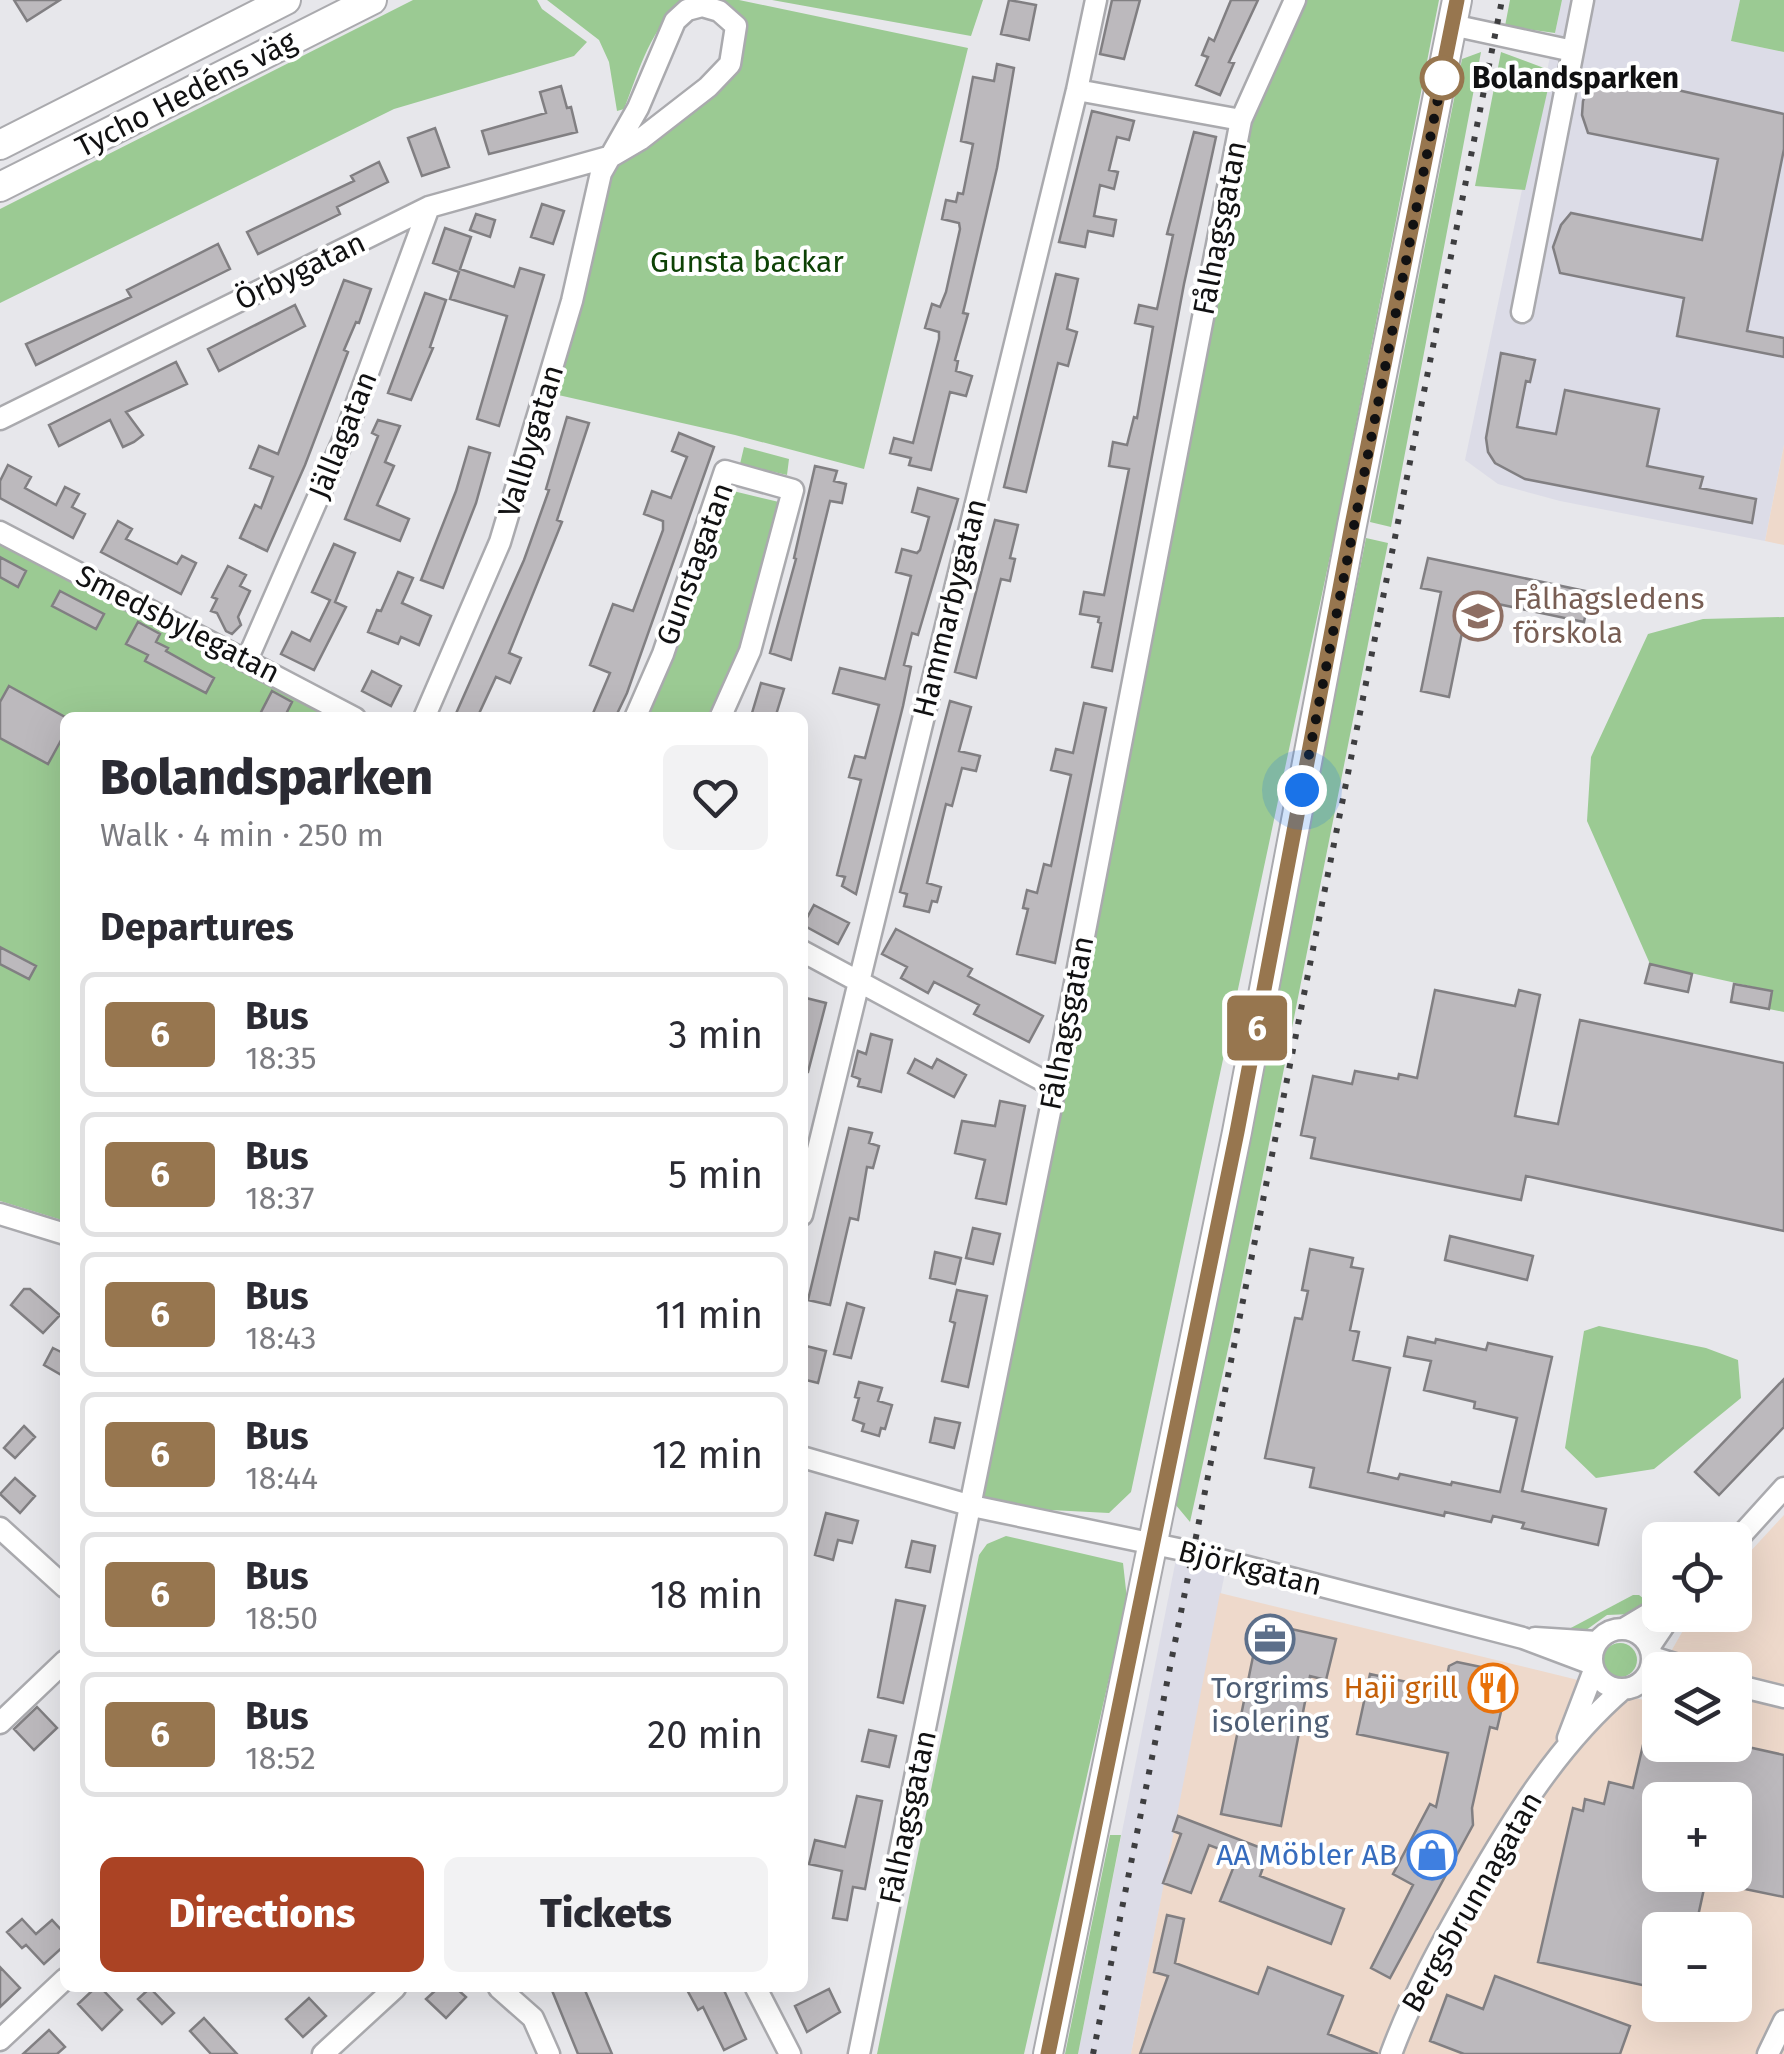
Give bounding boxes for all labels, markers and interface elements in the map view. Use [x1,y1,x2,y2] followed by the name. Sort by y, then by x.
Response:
[70,23,303,165] street label: Tycho Hedéns väg
[1421,57,1463,99] marker: Bolandsparken
[1472,60,1679,96] place label: Bolandsparken
[1185,138,1255,318] street label: Fålhagsgatan
[229,224,371,318] street label: Örbygatan
[650,244,844,280] park label: Gunsta backar
[491,360,571,522] street label: Vallbygatan
[301,366,385,504] street label: Jällagatan
[649,478,741,650] street label: Gunstagatan
[905,495,995,721] street label: Hammarbygatan
[70,557,286,691] street label: Smedsbylegatan
[1513,581,1705,651] place label: Fålhagsledens förskola
[1452,590,1504,642] school or university icon: Fålhagsledens förskola
[663,745,768,850] button: heart
[100,749,433,807] text: Bolandsparken
[1277,765,1327,815] your location
[100,816,384,854] text: Walk · 4 min · 250 m
[100,904,294,950] text: Departures
[1032,933,1102,1113] street label: Fålhagsgatan
[245,993,309,1039] text: Bus
[1224,996,1290,1060] line badge: 6
[1247,1007,1267,1049] text: 6
[668,1012,763,1058] text: 3 min
[150,1013,170,1055] text: 6
[245,1039,316,1077] text: 18:35
[245,1133,309,1179] text: Bus
[668,1152,763,1198] text: 5 min
[150,1153,170,1195] text: 6
[245,1179,314,1217] text: 18:37
[245,1273,309,1319] text: Bus
[655,1292,763,1338] text: 11 min
[150,1293,170,1335] text: 6
[245,1319,316,1357] text: 18:43
[245,1413,309,1459] text: Bus
[652,1432,763,1478] text: 12 min
[150,1433,170,1475] text: 6
[245,1459,318,1497] text: 18:44
[1642,1522,1752,2022] map controls
[1642,1522,1752,1632] button: locate
[1174,1533,1326,1603] street label: Björkgatan
[245,1553,309,1599] text: Bus
[650,1572,763,1618] text: 18 min
[150,1573,170,1615] text: 6
[245,1599,318,1637] text: 18:50
[1244,1613,1296,1665] office icon: Torgrims isolering
[1642,1652,1752,1762] button: layers
[1467,1662,1519,1714] restaurant icon: Haji grill
[1211,1670,1329,1740] place label: Torgrims isolering
[1344,1670,1458,1706] place label: Haji grill
[245,1693,309,1739] text: Bus
[647,1712,763,1758] text: 20 min
[150,1713,170,1755] text: 6
[872,1727,944,1907] street label: Fålhagsgatan
[245,1739,316,1777] text: 18:52
[1642,1782,1752,1892] button: +
[1394,1785,1550,2019] street label: Bergsbrunnagatan
[1406,1829,1458,1881] shop icon: AA Möbler AB
[1216,1837,1397,1873] place label: AA Möbler AB
[100,1857,424,1972] button: Directions
[444,1857,768,1972] button: Tickets
[1642,1912,1752,2022] button: −

